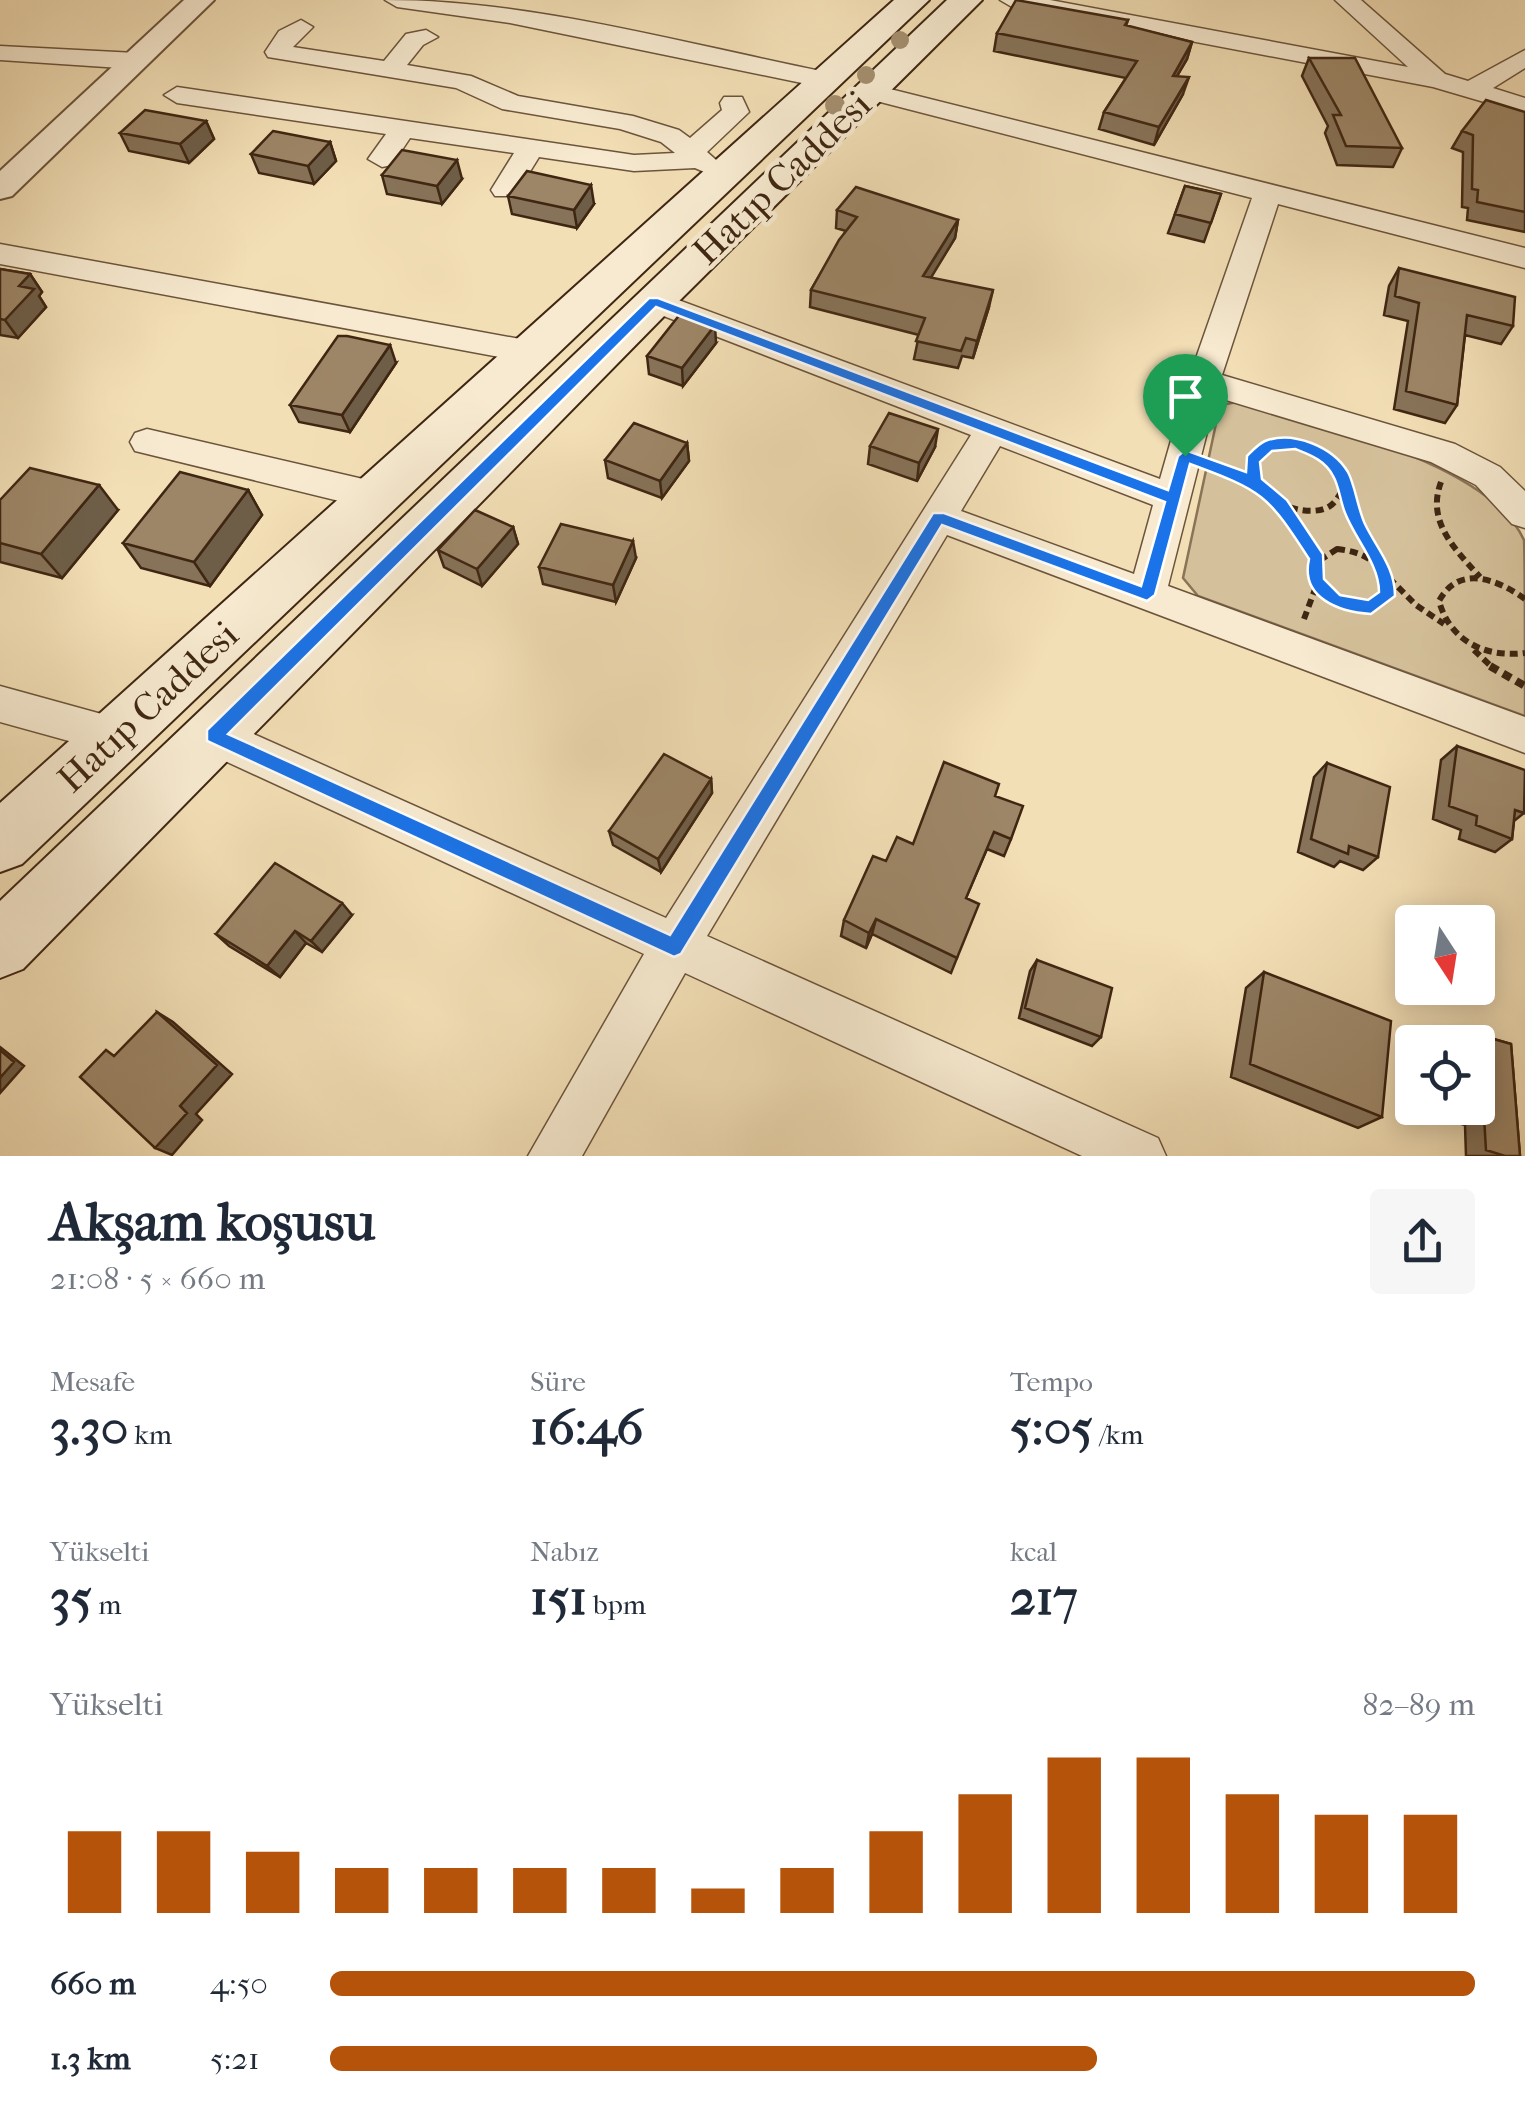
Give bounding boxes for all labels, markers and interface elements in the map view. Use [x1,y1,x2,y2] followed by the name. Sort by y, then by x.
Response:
[684,82,880,274] street label: Hatıp Caddesi
[1143,354,1228,457] pin
[1158,369,1213,424] icon: arrive
[49,612,247,802] street label: Hatıp Caddesi
[1395,905,1495,1005] north arrow
[1395,905,1495,1125] map controls
[1395,1025,1495,1125] button: locate
[1370,1189,1475,1294] button: share
[50,1190,375,1254] text: Akşam koşusu
[50,1260,265,1297] text: 21:08 · 5 × 660 m
[50,1365,135,1398] text: Mesafe
[530,1365,586,1398] text: Süre
[1010,1365,1093,1398] text: Tempo
[50,1398,128,1457] text: 3.30
[530,1398,643,1457] text: 16:46
[1010,1398,1093,1457] text: 5:05
[128,1418,172,1451] text: km
[1093,1418,1143,1451] text: /km
[50,1535,149,1568] text: Yükselti
[530,1535,599,1568] text: Nabız
[1010,1535,1057,1568] text: kcal
[50,1568,92,1627] text: 35
[530,1568,587,1627] text: 151
[1010,1568,1078,1627] text: 217
[92,1588,121,1621] text: m
[587,1588,646,1621] text: bpm
[50,1686,163,1723] text: Yükselti
[1362,1686,1475,1723] text: 82–89 m
[50,1965,136,2002] text: 660 m
[210,1965,268,2002] text: 4:50
[50,2040,131,2077] text: 1.3 km
[210,2040,259,2077] text: 5:21

